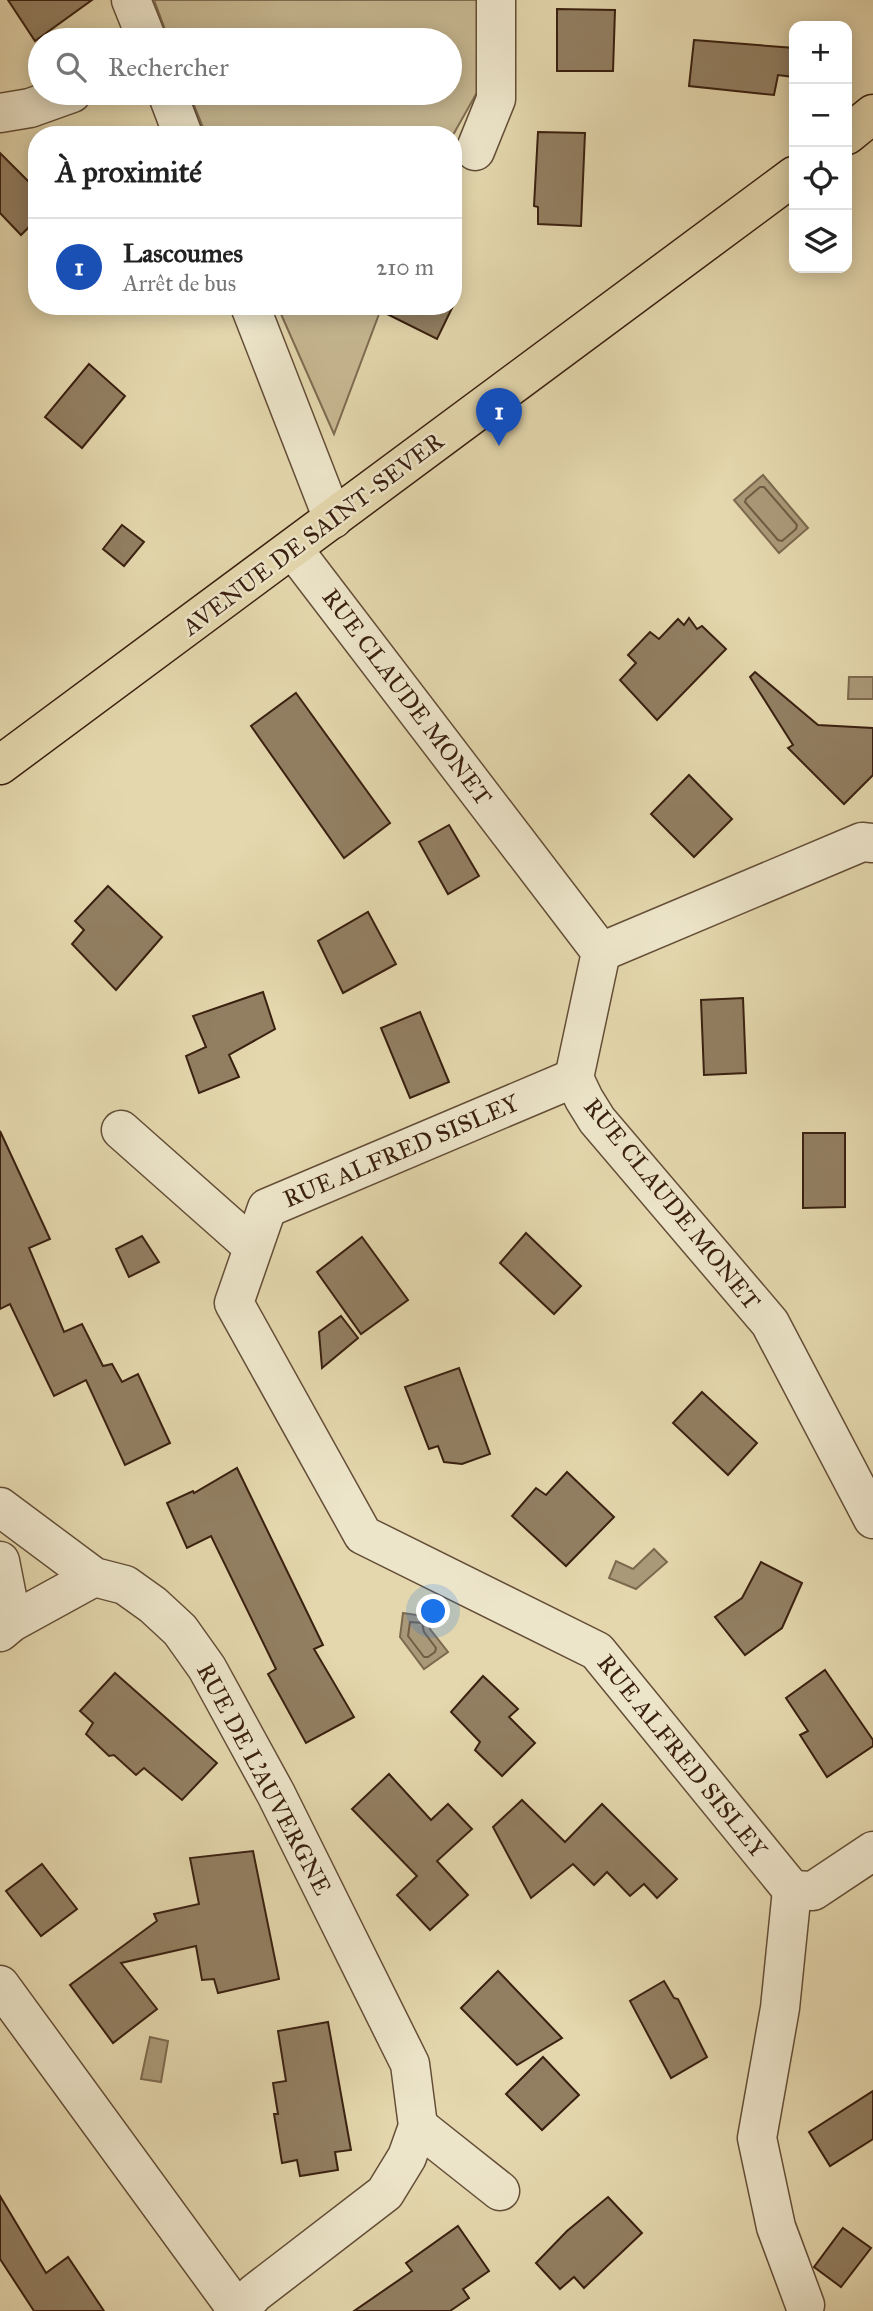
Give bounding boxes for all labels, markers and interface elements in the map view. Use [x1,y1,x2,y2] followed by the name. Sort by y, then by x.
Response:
[789,21,852,273] map controls
[789,21,852,84] button: +
[28,28,462,105] search box
[52,48,90,86] icon: search
[108,51,229,83] text: Rechercher
[789,84,852,147] button: −
[789,147,852,210] button: locate
[56,154,202,190] text: À proximité
[789,210,852,273] button: layers
[123,237,243,269] text: Lascoumes
[74,253,84,281] text: 1
[376,253,434,281] text: 210 m
[123,269,236,297] text: Arrêt de bus
[476,388,522,446] pin: 1
[176,425,450,643] street label: AVENUE DE SAINT-SEVER
[316,583,498,811] street label: RUE CLAUDE MONET
[279,1087,524,1214] street label: RUE ALFRED SISLEY
[577,1092,767,1316] street label: RUE CLAUDE MONET
[416,1594,450,1628] your location
[591,1648,774,1864] street label: RUE ALFRED SISLEY
[190,1658,338,1900] street label: RUE DE L'AUVERGNE

